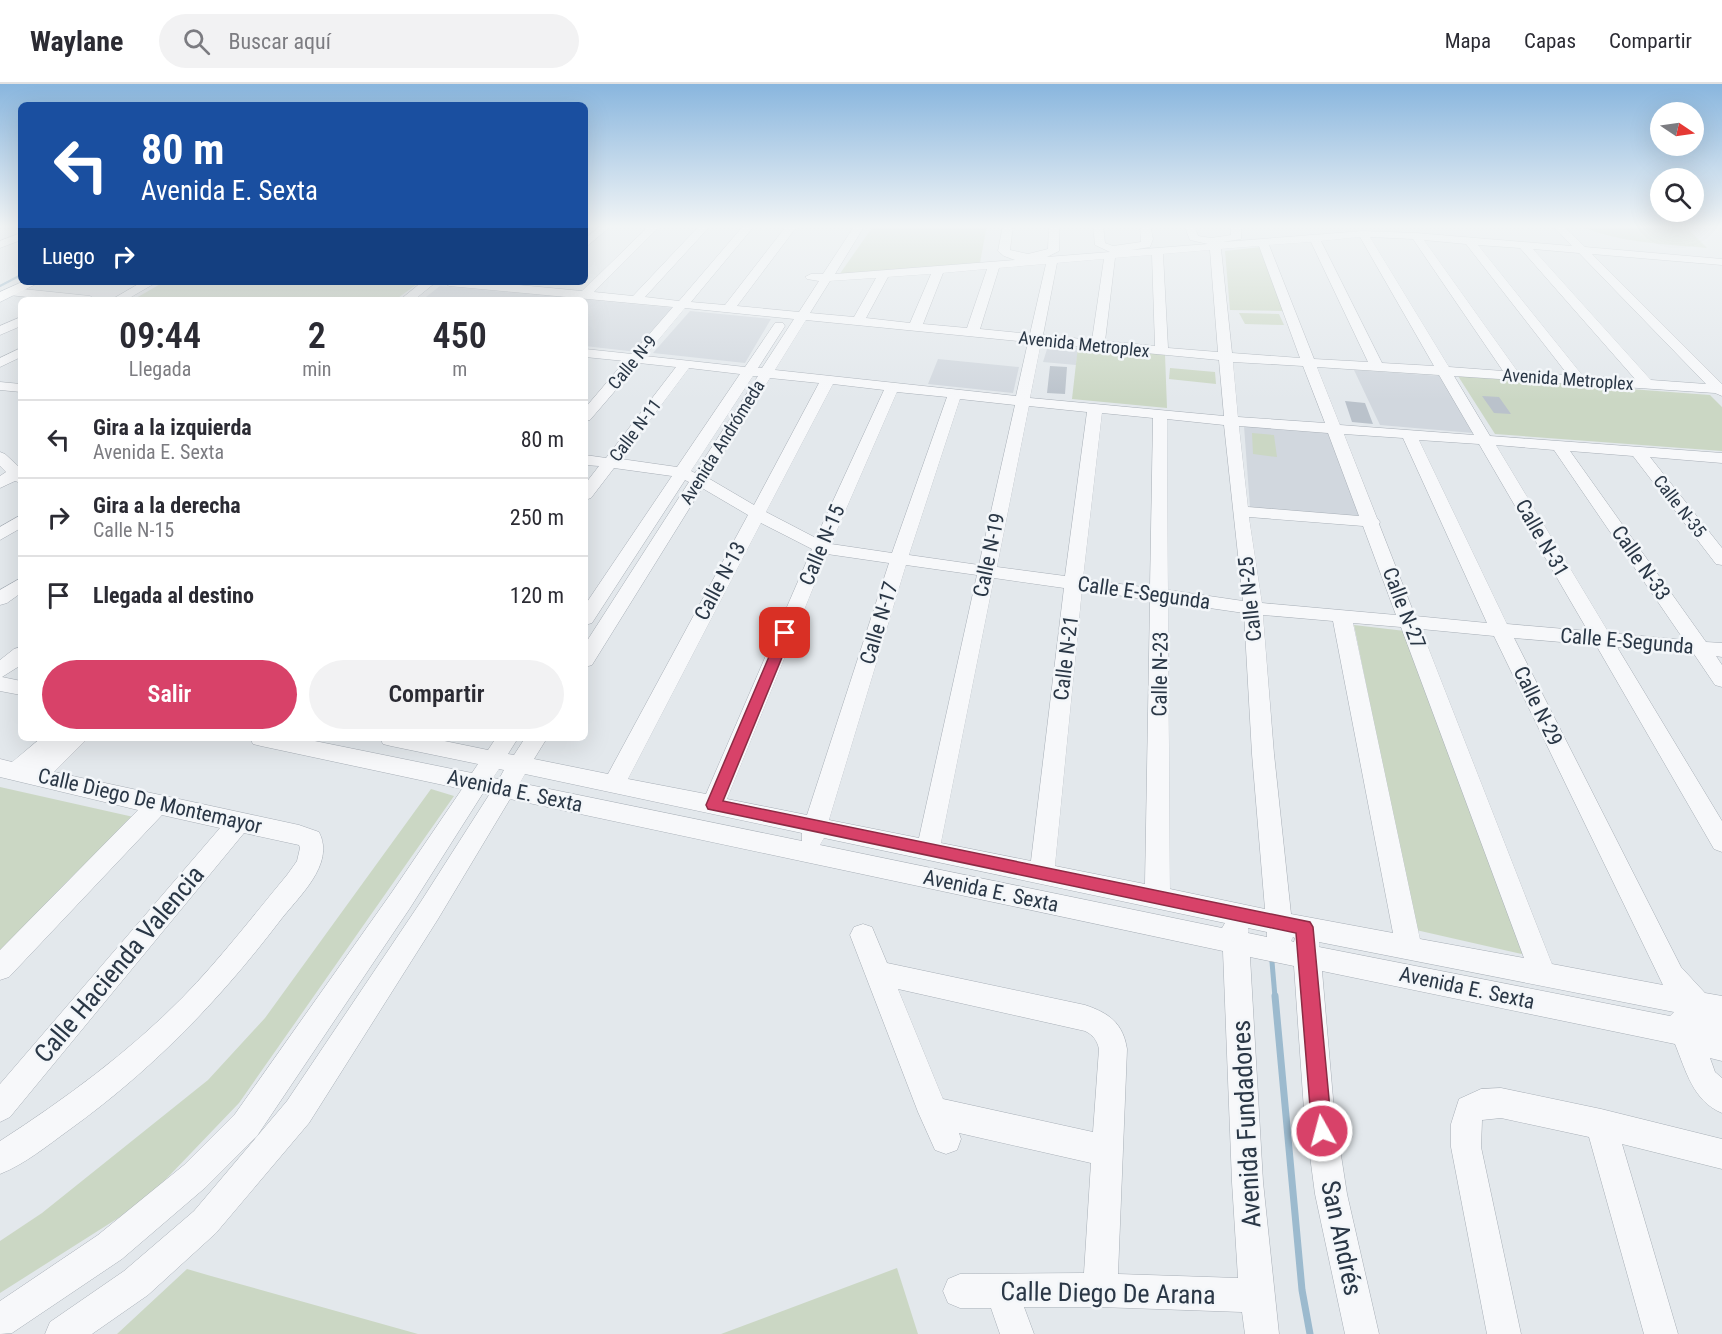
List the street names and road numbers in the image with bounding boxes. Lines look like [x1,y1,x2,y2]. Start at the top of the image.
street label: Avenida Metroplex [1017,327,1151,361]
street label: Calle N-9 [603,331,661,393]
street label: Avenida Metroplex [1502,364,1634,394]
street label: Avenida Andrómeda [675,376,769,508]
street label: Calle N-11 [605,395,665,465]
street label: Calle N-35 [1649,471,1711,541]
street label: Calle N-31 [1510,495,1574,581]
street label: Calle N-15 [794,501,850,589]
street label: Calle N-19 [968,511,1010,599]
street label: Calle N-33 [1607,521,1675,605]
street label: Calle N-13 [689,538,751,624]
street label: Calle N-25 [1234,555,1266,643]
street label: Calle N-27 [1378,564,1430,652]
street label: Calle E-Segunda [1076,572,1212,614]
street label: Calle N-17 [855,579,903,667]
street label: Calle N-21 [1049,614,1083,702]
street label: Calle E-Segunda [1559,623,1695,659]
street label: Calle N-23 [1147,631,1173,717]
street label: Calle N-29 [1509,662,1567,750]
street label: Calle Diego De Montemayor [36,764,264,838]
street label: Avenida E. Sexta [445,765,585,817]
street label: Calle Hacienda Valencia [28,860,210,1068]
street label: Avenida E. Sexta [921,865,1061,917]
street label: Avenida E. Sexta [1397,962,1537,1014]
street label: Avenida Fundadores [1226,1019,1266,1229]
street label: San Andrés [1315,1178,1369,1298]
street label: Calle Diego De Arana [1000,1276,1216,1310]

